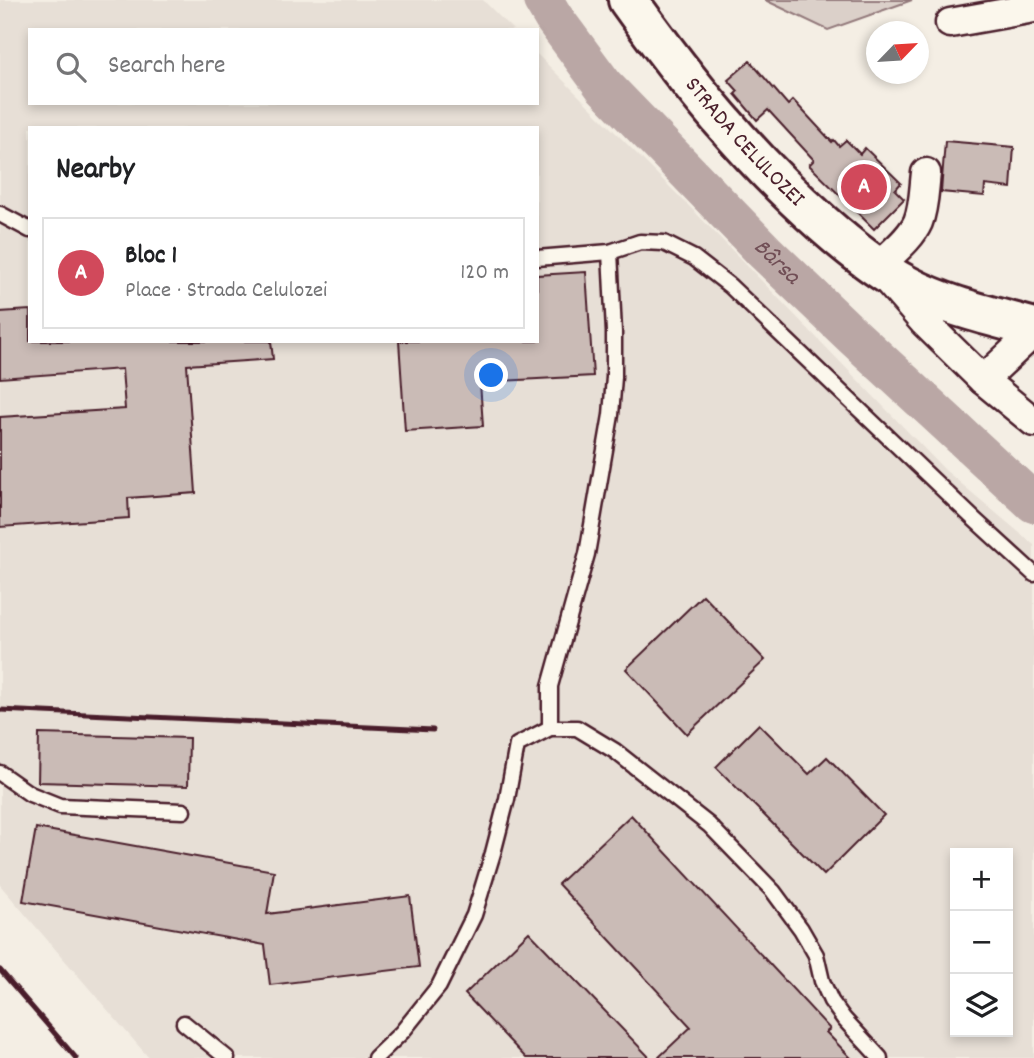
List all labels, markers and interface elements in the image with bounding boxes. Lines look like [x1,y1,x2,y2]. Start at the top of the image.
north arrow [866,21,929,84]
search box [28,28,539,105]
icon: search [52,48,90,86]
text: Search here [108,48,226,85]
street label: STRADA CELULOZEI [676,71,812,215]
text: Nearby [56,150,134,193]
pin: A [841,161,887,213]
water label: Bârsa [745,232,808,295]
text: Bloc 1 [125,238,177,275]
text: A [75,257,87,290]
text: 120 m [460,257,509,290]
text: Place · Strada Celulozei [125,275,327,308]
your location [474,358,508,392]
map controls [950,848,1013,1037]
button: + [950,848,1013,911]
button: − [950,911,1013,974]
button: layers [950,974,1013,1037]

